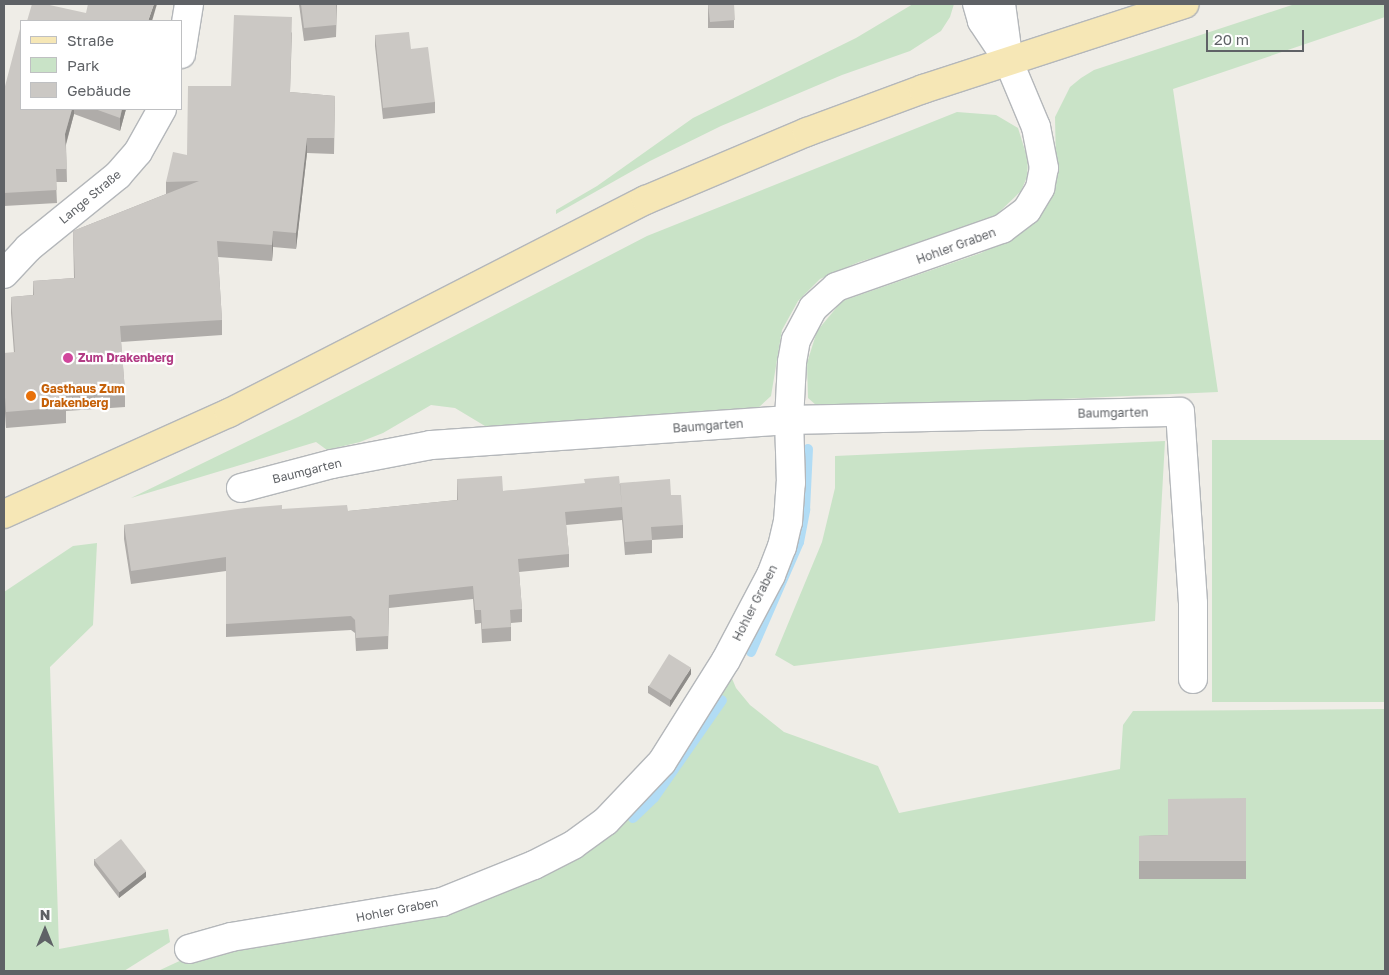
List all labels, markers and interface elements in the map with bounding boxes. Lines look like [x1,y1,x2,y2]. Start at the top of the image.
legend [20,20,182,110]
scale bar [1209,20,1306,52]
text: 20 m [1214,30,1249,48]
text: Straße [67,31,114,49]
text: Park [67,56,99,74]
text: Gebäude [67,81,131,99]
street label: Lange Straße [56,167,124,227]
street label: Hohler Graben [914,225,998,267]
place label: Zum Drakenberg [78,351,174,365]
marker: Zum Drakenberg [62,352,74,364]
place label: Gasthaus Zum Drakenberg [41,382,125,410]
marker: Gasthaus Zum Drakenberg [25,390,37,402]
street label: Baumgarten [1077,405,1149,421]
street label: Baumgarten [672,416,744,436]
street label: Baumgarten [271,455,343,487]
street label: Hohler Graben [730,562,780,644]
street label: Hohler Graben [355,895,439,925]
north arrow [20,905,70,955]
text: N [40,906,50,923]

